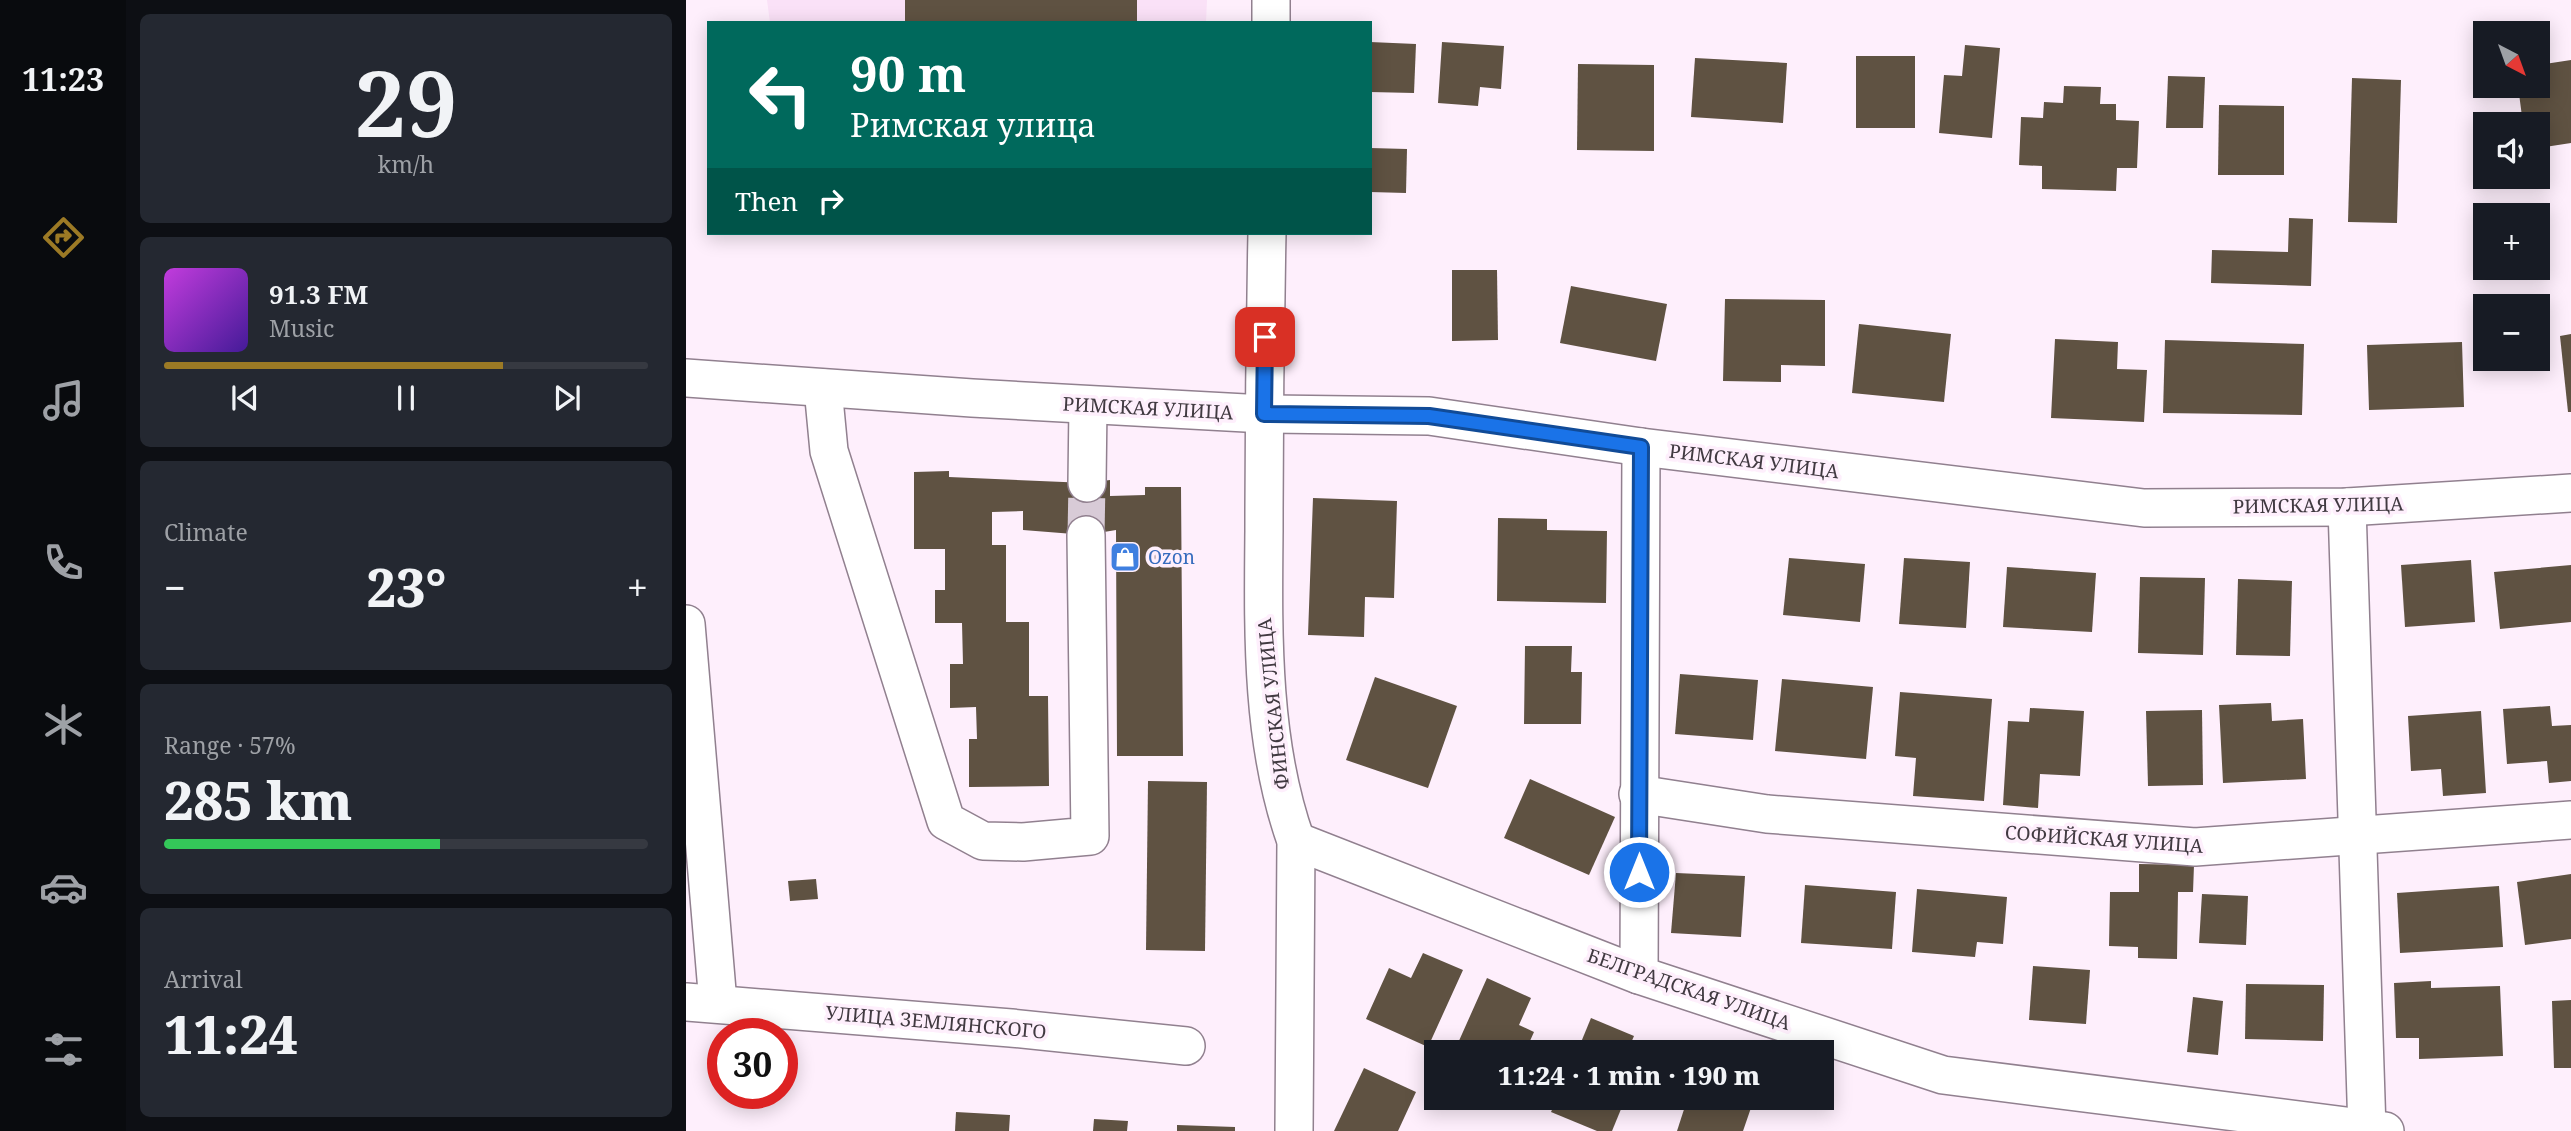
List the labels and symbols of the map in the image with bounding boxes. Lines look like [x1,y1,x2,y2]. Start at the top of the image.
north arrow [2473,21,2550,98]
pin [1235,307,1295,367]
street label: РИМСКАЯ УЛИЦА [1062,391,1235,425]
street label: РИМСКАЯ УЛИЦА [1668,438,1841,484]
street label: РИМСКАЯ УЛИЦА [2232,491,2404,519]
shop icon: Ozon [1108,540,1142,574]
place label: Ozon [1148,544,1195,570]
street label: ФИНСКАЯ УЛИЦА [1251,616,1295,791]
street label: СОФИЙСКАЯ УЛИЦА [2004,819,2205,859]
position arrow [1602,835,1676,909]
street label: БЕЛГРАДСКАЯ УЛИЦА [1584,942,1795,1036]
street label: УЛИЦА ЗЕМЛЯНСКОГО [824,999,1048,1045]
speed limit sign: 30 [707,1018,798,1109]

